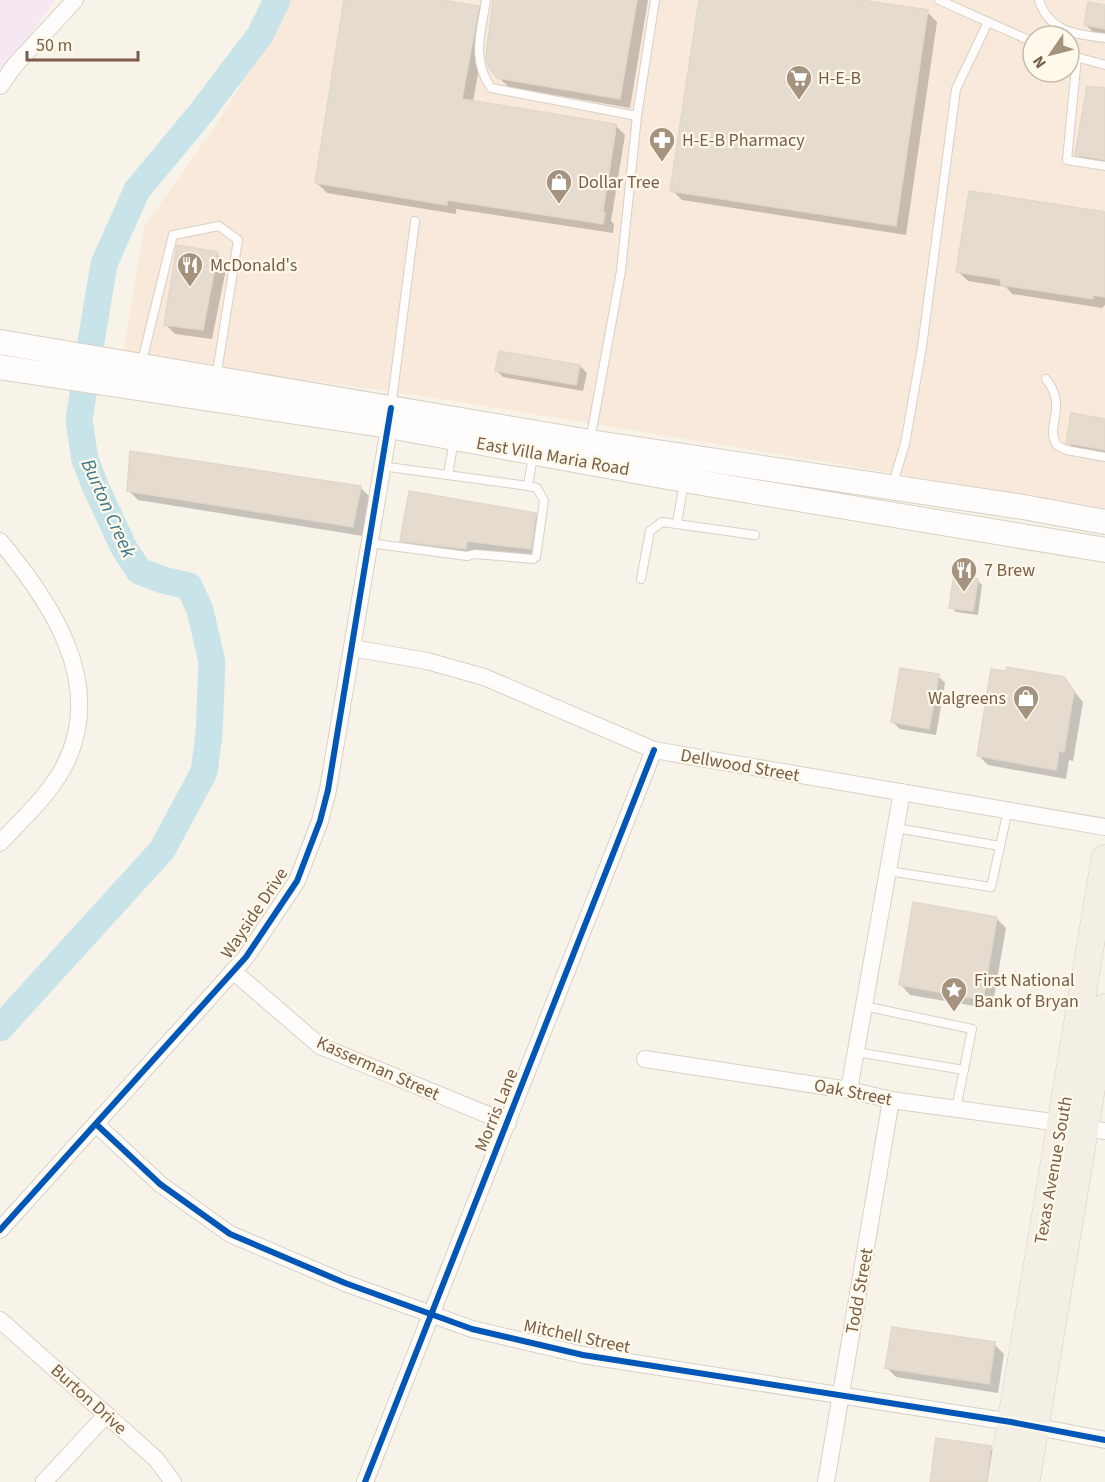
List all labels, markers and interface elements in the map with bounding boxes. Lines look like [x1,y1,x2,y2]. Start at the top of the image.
scale bar [27,24,138,62]
north arrow [1021,24,1081,84]
text: 50 m [36,33,72,58]
text: N [1027,51,1052,73]
supermarket icon: H-E-B [784,63,814,101]
place label: H-E-B [818,66,861,91]
pharmacy icon: H-E-B Pharmacy [647,125,677,163]
place label: H-E-B Pharmacy [682,128,805,153]
shop icon: Dollar Tree [544,167,574,205]
place label: Dollar Tree [578,170,660,195]
restaurant icon: McDonald's [175,250,205,288]
place label: McDonald's [210,253,297,278]
street label: East Villa Maria Road [474,431,631,482]
water label: Burton Creek [74,454,143,563]
restaurant icon: 7 Brew [949,555,979,593]
place label: 7 Brew [984,558,1035,583]
shop icon: Walgreens [1011,683,1041,721]
place label: Walgreens [928,686,1006,711]
street label: Dellwood Street [679,743,801,788]
street label: Wayside Drive [215,863,294,964]
place label: First National Bank of Bryan [974,968,1079,1014]
place icon: First National Bank of Bryan [939,975,969,1013]
street label: Kasserman Street [312,1030,443,1107]
street label: Morris Lane [468,1065,524,1155]
street label: Oak Street [812,1073,894,1112]
street label: Texas Avenue South [1028,1094,1079,1246]
street label: Todd Street [840,1246,879,1336]
street label: Mitchell Street [521,1313,632,1360]
street label: Burton Drive [45,1358,132,1440]

